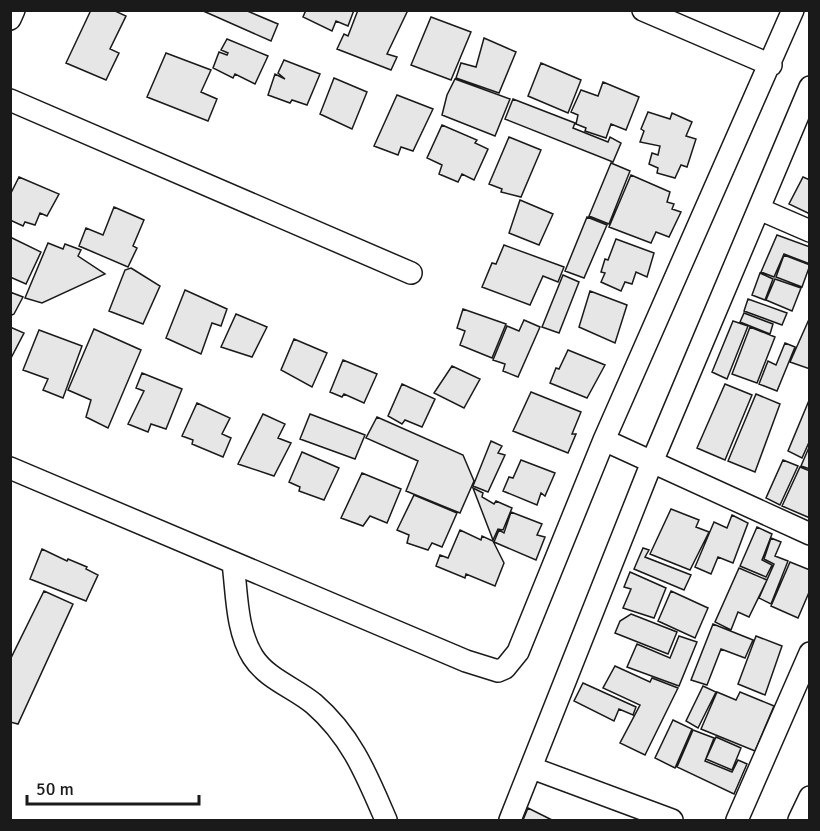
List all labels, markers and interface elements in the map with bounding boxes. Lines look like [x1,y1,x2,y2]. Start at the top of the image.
scale bar [27,768,200,806]
text: 50 m [36,778,74,800]

